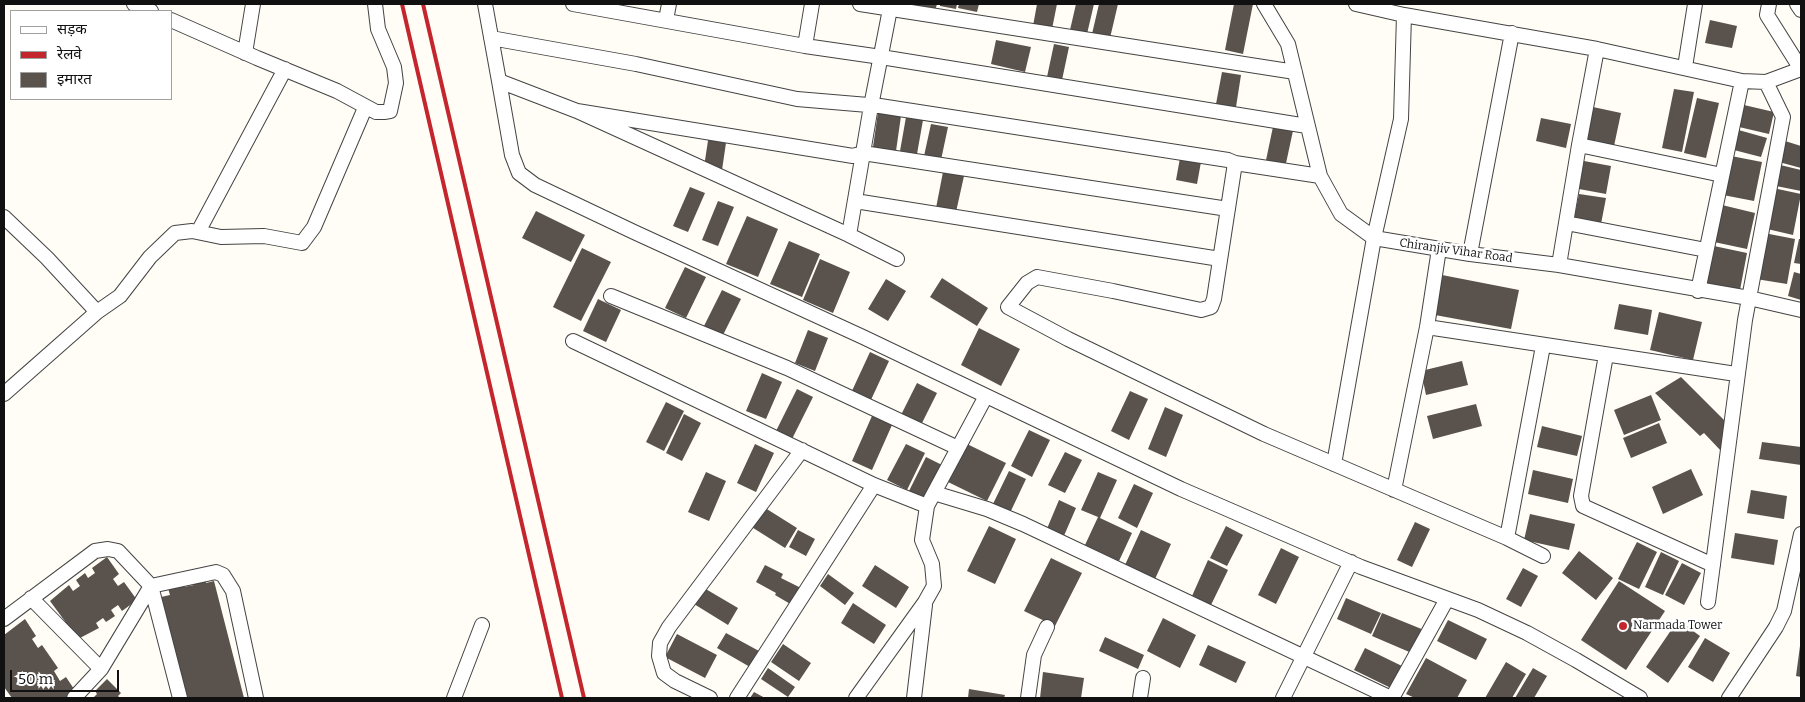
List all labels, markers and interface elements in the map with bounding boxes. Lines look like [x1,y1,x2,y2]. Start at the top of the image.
legend [10,10,172,100]
text: सड़क [57,20,87,38]
text: रेलवे [57,45,82,63]
text: इमारत [57,70,92,88]
street label: Chiranjiv Vihar Road [1398,236,1514,266]
place label: Narmada Tower [1633,619,1722,633]
marker: Narmada Tower [1617,620,1629,632]
scale bar [12,660,121,692]
text: 50 m [18,670,53,688]

